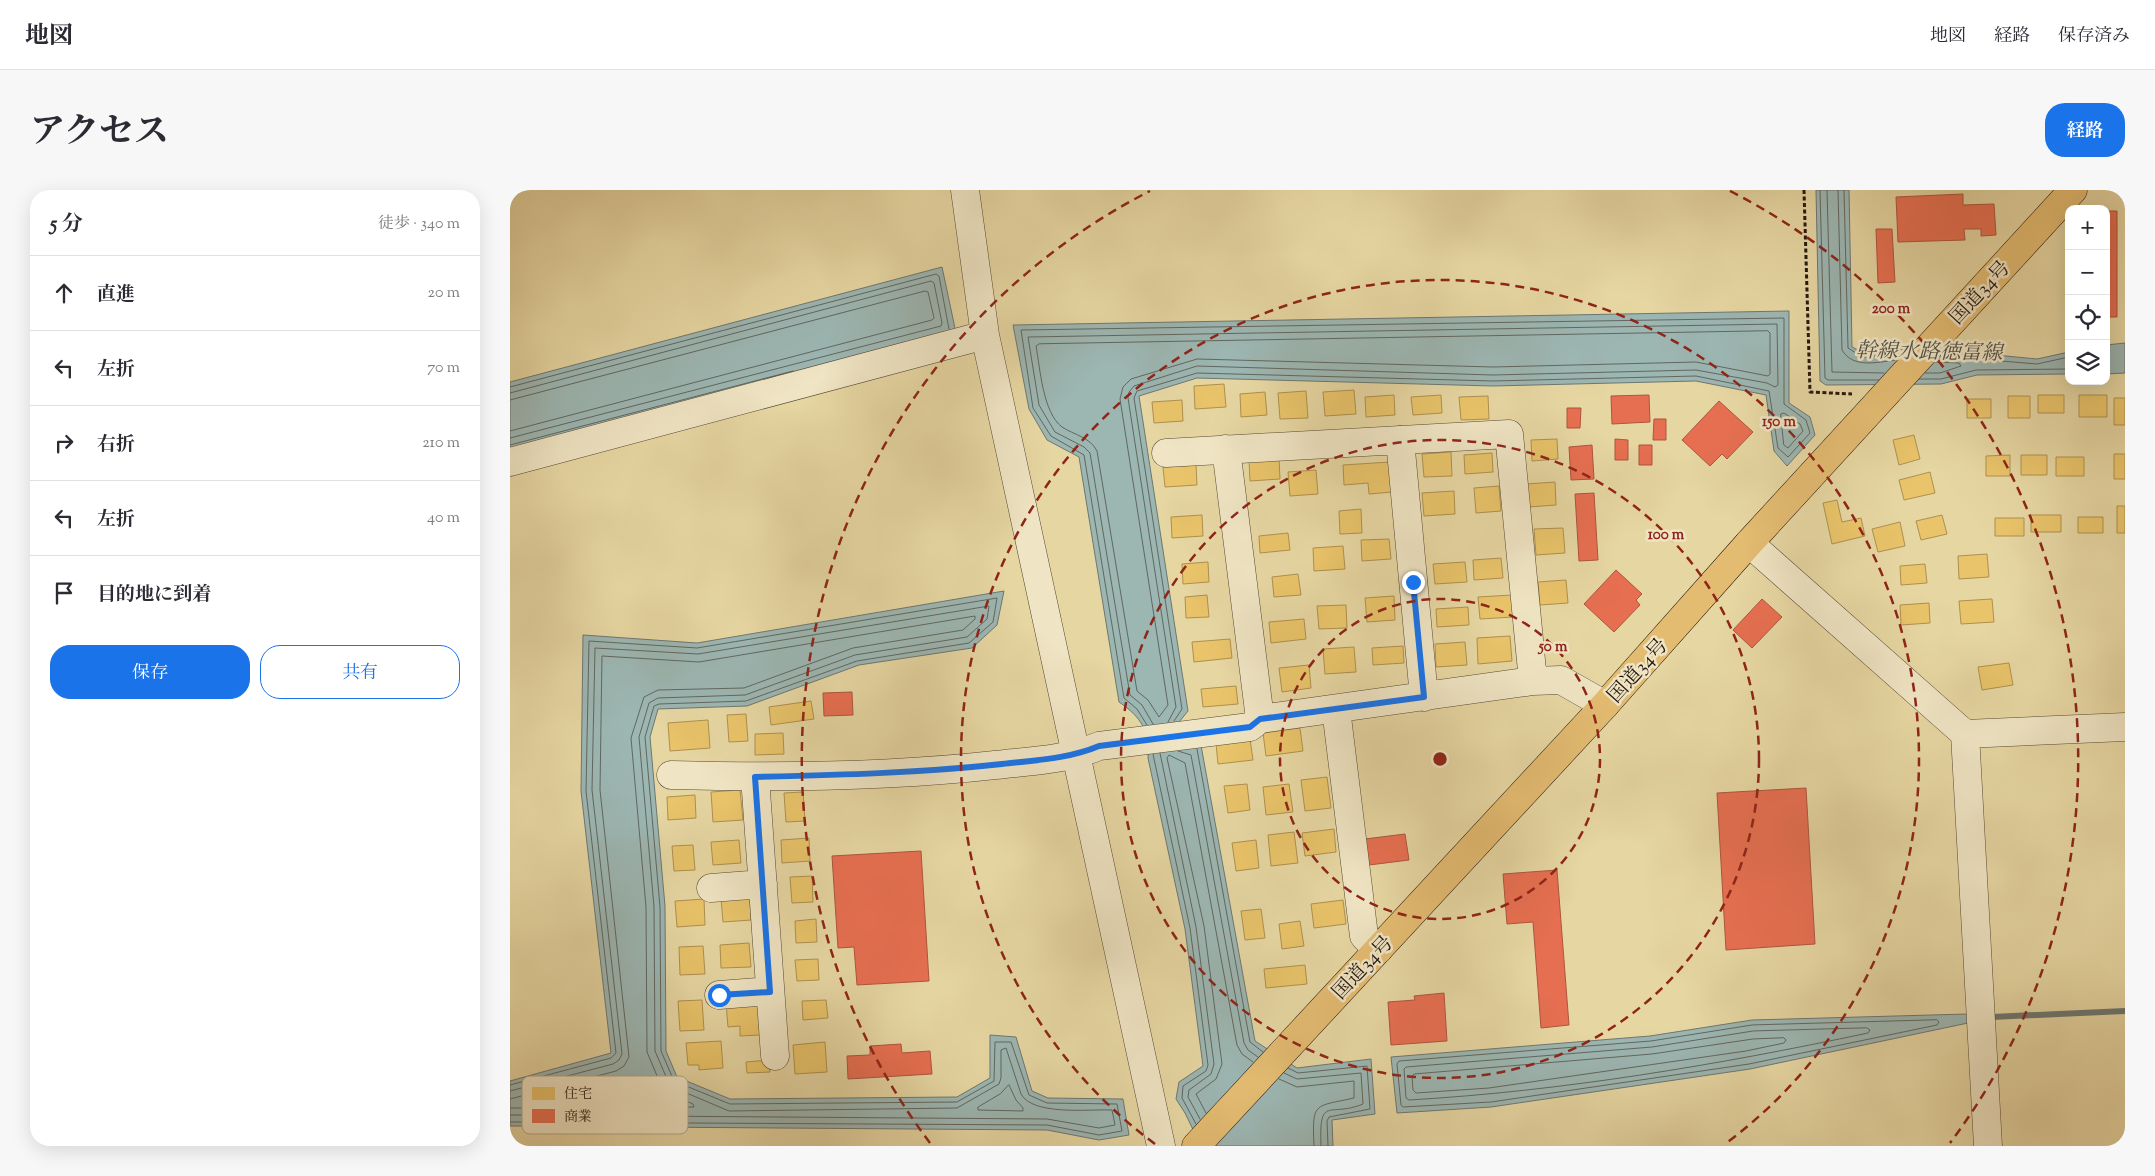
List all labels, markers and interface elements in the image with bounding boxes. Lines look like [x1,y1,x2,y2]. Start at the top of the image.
text: 地図 [25,20,73,54]
text: 地図 [1930,24,1966,50]
text: 経路 [1994,24,2030,50]
text: 保存済み [2058,24,2130,50]
button: 経路 [2045,103,2125,157]
text: アクセス [30,108,169,159]
map controls [2065,205,2110,385]
button: + [2065,205,2110,250]
text: 5 分 [50,210,83,240]
text: 徒歩 · 340 m [378,213,460,236]
button: − [2065,250,2110,295]
street label: 国道34号 [1944,255,2018,332]
icon: ahead [50,279,78,307]
text: 直進 [97,282,135,309]
text: 20 m [427,282,460,305]
button: locate [2065,295,2110,340]
text: 200 m [1872,299,1911,320]
water label: 幹線水路徳富線 [1855,337,2006,369]
button: layers [2065,340,2110,385]
icon: left [50,354,78,382]
text: 左折 [97,357,135,384]
text: 70 m [427,357,460,380]
text: 150 m [1762,412,1796,433]
icon: right [50,429,78,457]
text: 右折 [97,432,135,459]
text: 210 m [422,432,460,455]
icon: left [50,504,78,532]
text: 左折 [97,507,135,534]
text: 40 m [427,507,460,530]
text: 100 m [1648,525,1685,546]
route end [1402,571,1425,594]
icon: arrive [50,579,78,607]
text: 目的地に到着 [97,582,211,609]
street label: 国道34号 [1602,633,1676,710]
text: 50 m [1538,637,1568,658]
button: 保存 [50,645,250,699]
button: 共有 [260,645,460,699]
centre of rings [1431,750,1449,768]
street label: 国道34号 [1327,930,1401,1007]
route start [708,984,731,1007]
legend [522,1076,688,1134]
text: 住宅 [564,1085,592,1105]
text: 商業 [564,1108,592,1128]

